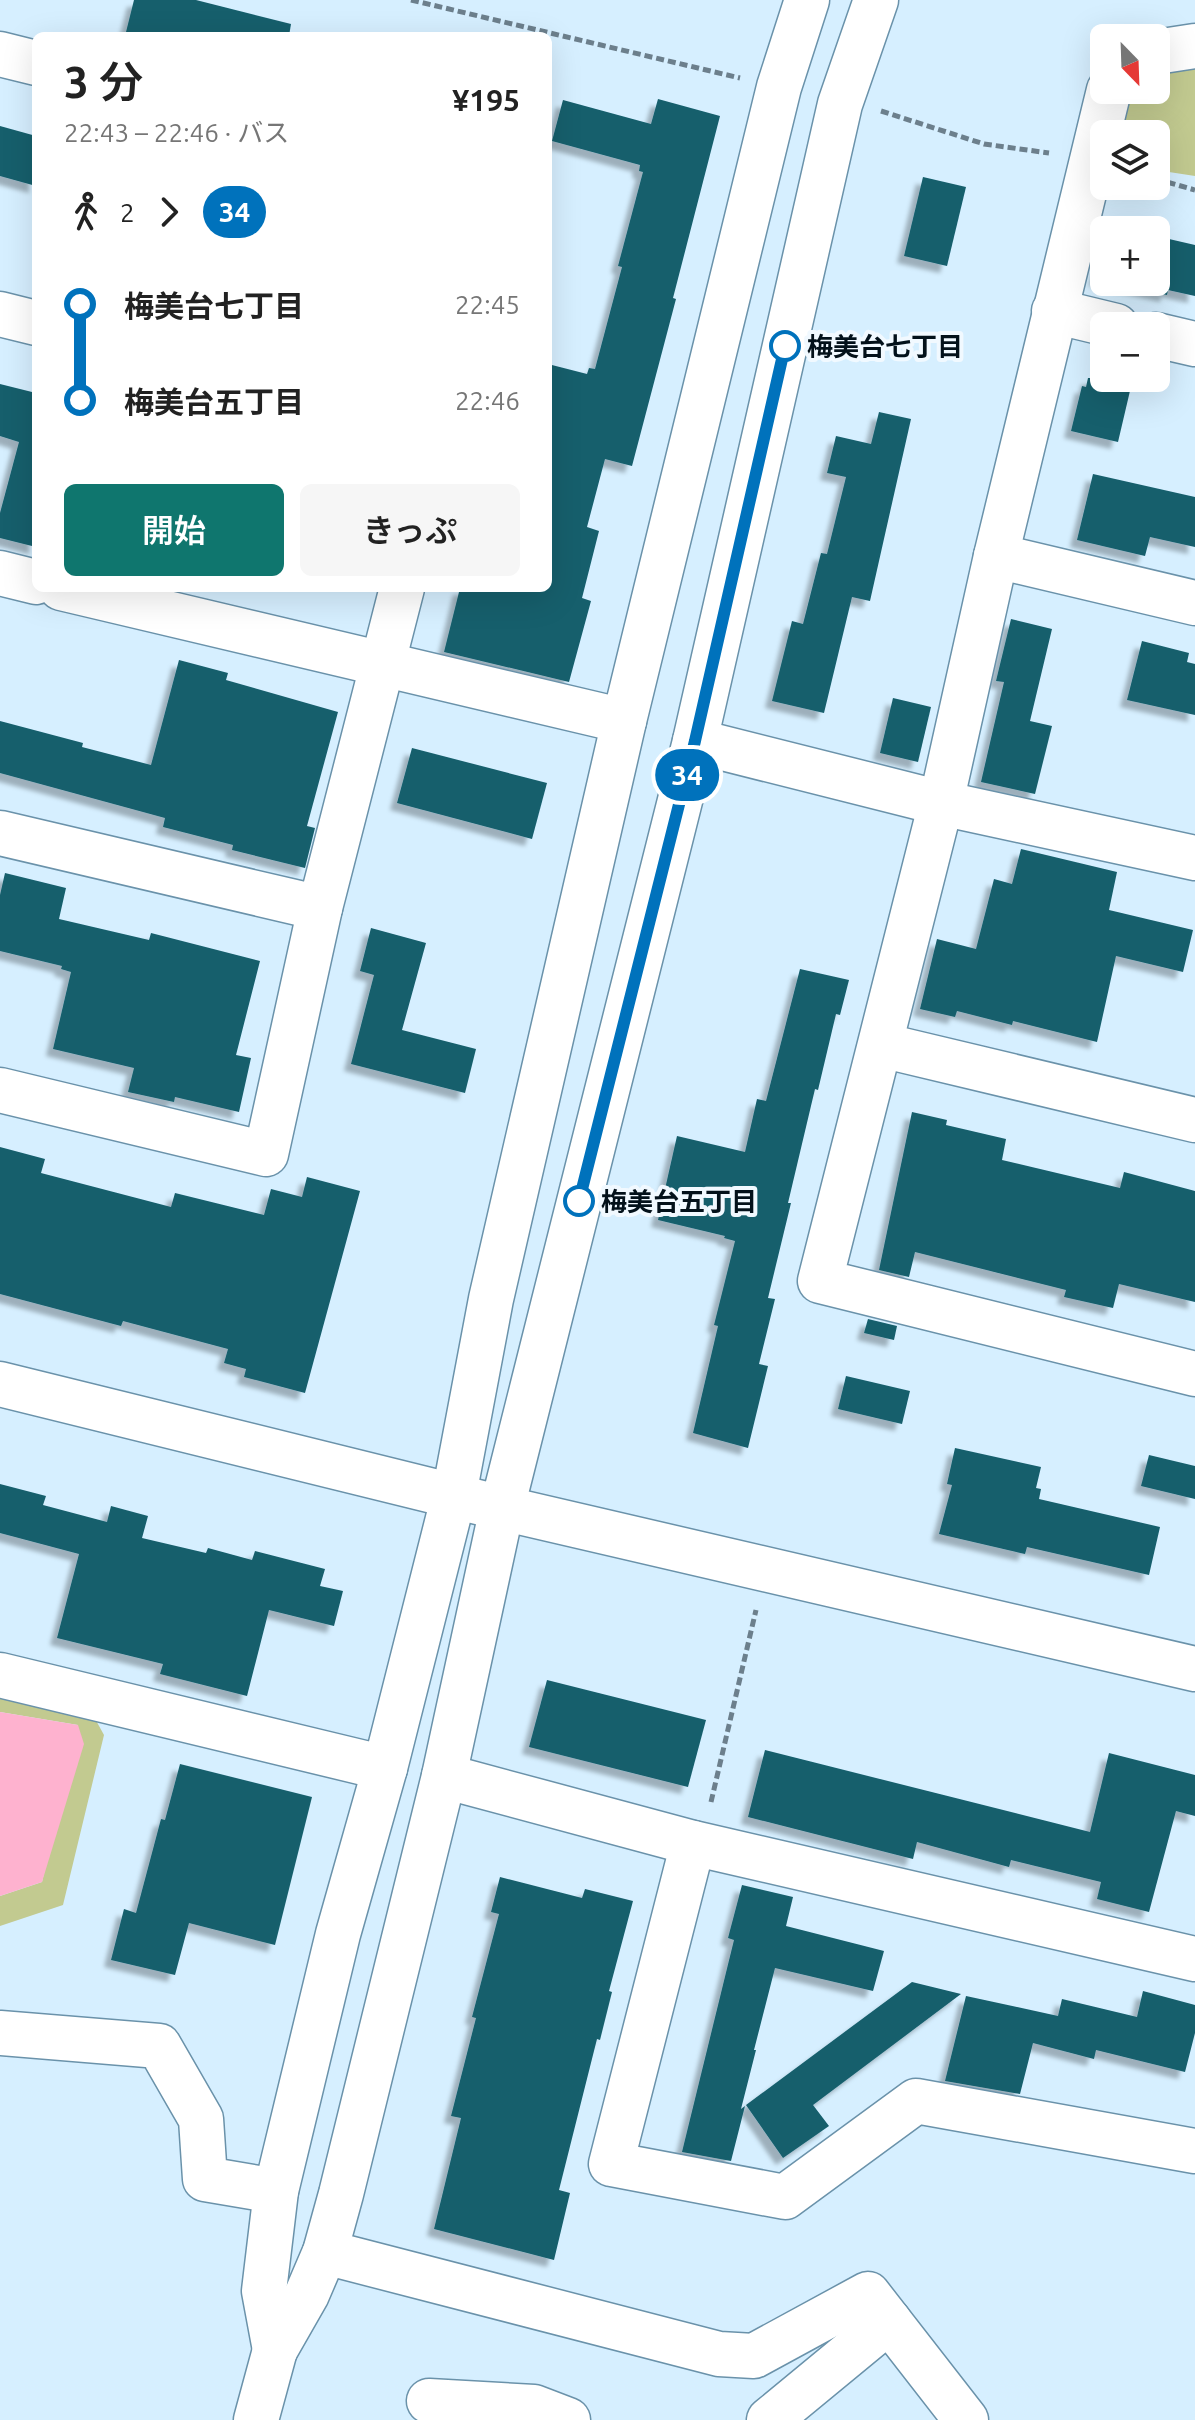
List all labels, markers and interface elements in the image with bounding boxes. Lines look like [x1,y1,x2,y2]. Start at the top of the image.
north arrow [1090,24,1170,104]
map controls [1090,24,1170,392]
text: 3 分 [64,57,143,106]
text: ¥195 [452,83,520,117]
text: 22:43 – 22:46 · バス [64,118,289,147]
button: layers [1090,120,1170,200]
icon: walk [64,190,108,234]
icon: forward [147,190,191,234]
text: 34 [219,196,250,227]
text: 2 [120,198,135,227]
button: + [1090,216,1170,296]
text: 梅美台七丁目 [124,289,304,323]
text: 22:45 [455,290,520,319]
button: − [1090,312,1170,392]
marker: 梅美台七丁目 [770,331,800,361]
place label: 梅美台七丁目 [807,332,963,361]
text: 梅美台五丁目 [124,385,304,419]
text: 22:46 [455,386,520,415]
button: 開始 [64,484,284,576]
button: きっぷ [300,484,520,576]
line badge: 34 [651,749,723,801]
text: 34 [671,759,703,790]
marker: 梅美台五丁目 [564,1186,594,1216]
place label: 梅美台五丁目 [601,1187,757,1216]

